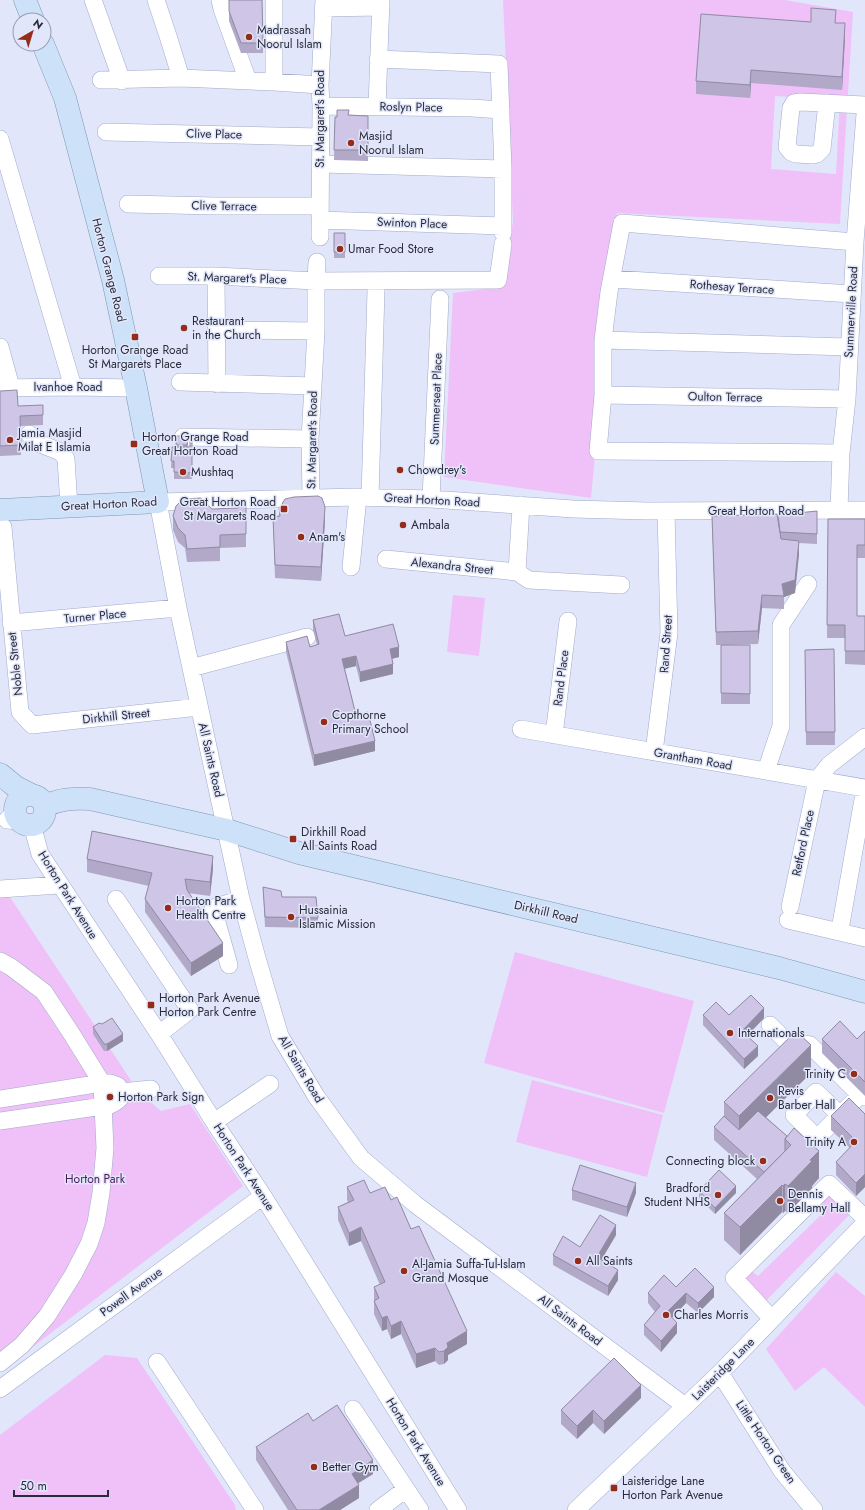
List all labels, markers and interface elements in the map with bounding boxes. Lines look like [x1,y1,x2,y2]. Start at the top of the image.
north arrow [12,12,52,52]
text: N [30,15,47,33]
place label: Madrassah Noorul Islam [257,21,322,53]
marker: Madrassah Noorul Islam [244,32,254,42]
street label: St. Margaret's Road [311,70,329,168]
street label: Roslyn Place [379,97,443,117]
street label: Clive Place [186,125,242,143]
place label: Masjid Noorul Islam [359,127,424,159]
marker: Masjid Noorul Islam [346,138,356,148]
street label: Clive Terrace [191,196,257,216]
street label: Swinton Place [376,213,448,233]
street label: Horton Grange Road [87,216,131,324]
place label: Umar Food Store [348,240,434,258]
marker: Umar Food Store [335,244,345,254]
street label: Summerville Road [840,266,862,358]
street label: St. Margaret's Place [187,267,287,289]
street label: Rothesay Terrace [689,275,775,299]
place label: Restaurant in the Church [192,312,261,344]
marker: Restaurant in the Church [179,323,189,333]
marker: Horton Grange Road St Margarets Place [130,332,140,342]
place label: Horton Grange Road St Margarets Place [82,341,188,373]
street label: Summerseat Place [425,353,447,445]
street label: Ivanhoe Road [34,378,102,396]
street label: Oulton Terrace [688,387,762,407]
street label: St. Margaret's Road [302,391,322,489]
place label: Jamia Masjid Milat E Islamia [16,424,91,456]
place label: Horton Grange Road Great Horton Road [142,428,249,460]
marker: Jamia Masjid Milat E Islamia [5,435,15,445]
marker: Horton Grange Road Great Horton Road [129,439,139,449]
place label: Chowdrey's [408,461,466,479]
place label: Mushtaq [191,463,234,481]
marker: Chowdrey's [395,465,405,475]
marker: Mushtaq [178,467,188,477]
street label: Great Horton Road [384,488,480,512]
street label: Great Horton Road [61,492,157,516]
place label: Great Horton Road St Margarets Road [180,493,276,525]
street label: Great Horton Road [708,502,804,520]
marker: Great Horton Road St Margarets Road [279,504,289,514]
place label: Ambala [411,516,450,534]
marker: Ambala [398,520,408,530]
place label: Anam's [309,528,345,546]
marker: Anam's [296,532,306,542]
street label: Alexandra Street [410,553,494,579]
street label: Turner Place [63,604,127,628]
street label: Rand Street [655,614,677,673]
street label: Noble Street [3,631,27,697]
street label: Rand Place [549,649,573,707]
street label: Dirkhill Street [81,703,151,728]
place label: Copthorne Primary School [332,706,409,738]
marker: Copthorne Primary School [319,717,329,727]
street label: All Saints Road [194,721,228,799]
street label: Grantham Road [652,743,734,775]
street label: Retford Place [787,808,819,878]
place label: Dirkhill Road All Saints Road [301,823,377,855]
marker: Dirkhill Road All Saints Road [288,834,298,844]
street label: Horton Park Avenue [34,847,102,943]
place label: Horton Park Health Centre [176,892,246,924]
street label: Dirkhill Road [512,896,580,928]
place label: Hussainia Islamic Mission [299,901,376,933]
marker: Horton Park Health Centre [163,903,173,913]
marker: Hussainia Islamic Mission [286,912,296,922]
place label: Horton Park Avenue Horton Park Centre [159,989,260,1021]
marker: Horton Park Avenue Horton Park Centre [146,1000,156,1010]
place label: Internationals [738,1024,805,1042]
marker: Internationals [725,1028,735,1038]
street label: All Saints Road [274,1032,328,1106]
place label: Trinity C [805,1065,846,1083]
marker: Trinity C [849,1069,859,1079]
place label: Revis Barber Hall [778,1082,835,1114]
place label: Horton Park Sign [118,1088,204,1106]
marker: Horton Park Sign [105,1092,115,1102]
marker: Revis Barber Hall [765,1093,775,1103]
street label: Horton Park Avenue [209,1120,279,1214]
place label: Trinity A [805,1133,846,1151]
marker: Trinity A [849,1137,859,1147]
place label: Connecting block [666,1152,756,1170]
marker: Connecting block [758,1156,768,1166]
park label: Horton Park [65,1170,126,1188]
place label: Bradford Student NHS [644,1179,710,1211]
place label: Dennis Bellamy Hall [788,1185,850,1217]
marker: Bradford Student NHS [713,1190,723,1200]
marker: Dennis Bellamy Hall [775,1196,785,1206]
place label: All Saints [586,1252,633,1270]
place label: Al-Jamia Suffa-Tul-Islam Grand Mosque [412,1255,526,1287]
marker: All Saints [573,1256,583,1266]
street label: Powell Avenue [96,1263,166,1321]
marker: Al-Jamia Suffa-Tul-Islam Grand Mosque [399,1266,409,1276]
street label: All Saints Road [534,1290,606,1350]
place label: Charles Morris [674,1306,748,1324]
marker: Charles Morris [661,1310,671,1320]
street label: Laisteridge Lane [687,1333,759,1405]
street label: Horton Park Avenue [382,1394,450,1490]
street label: Little Horton Green [731,1397,801,1487]
place label: Better Gym [322,1458,379,1476]
marker: Better Gym [309,1462,319,1472]
scale bar [14,1472,108,1498]
place label: Laisteridge Lane Horton Park Avenue [622,1472,723,1504]
text: 50 m [20,1477,47,1495]
marker: Laisteridge Lane Horton Park Avenue [609,1483,619,1493]

